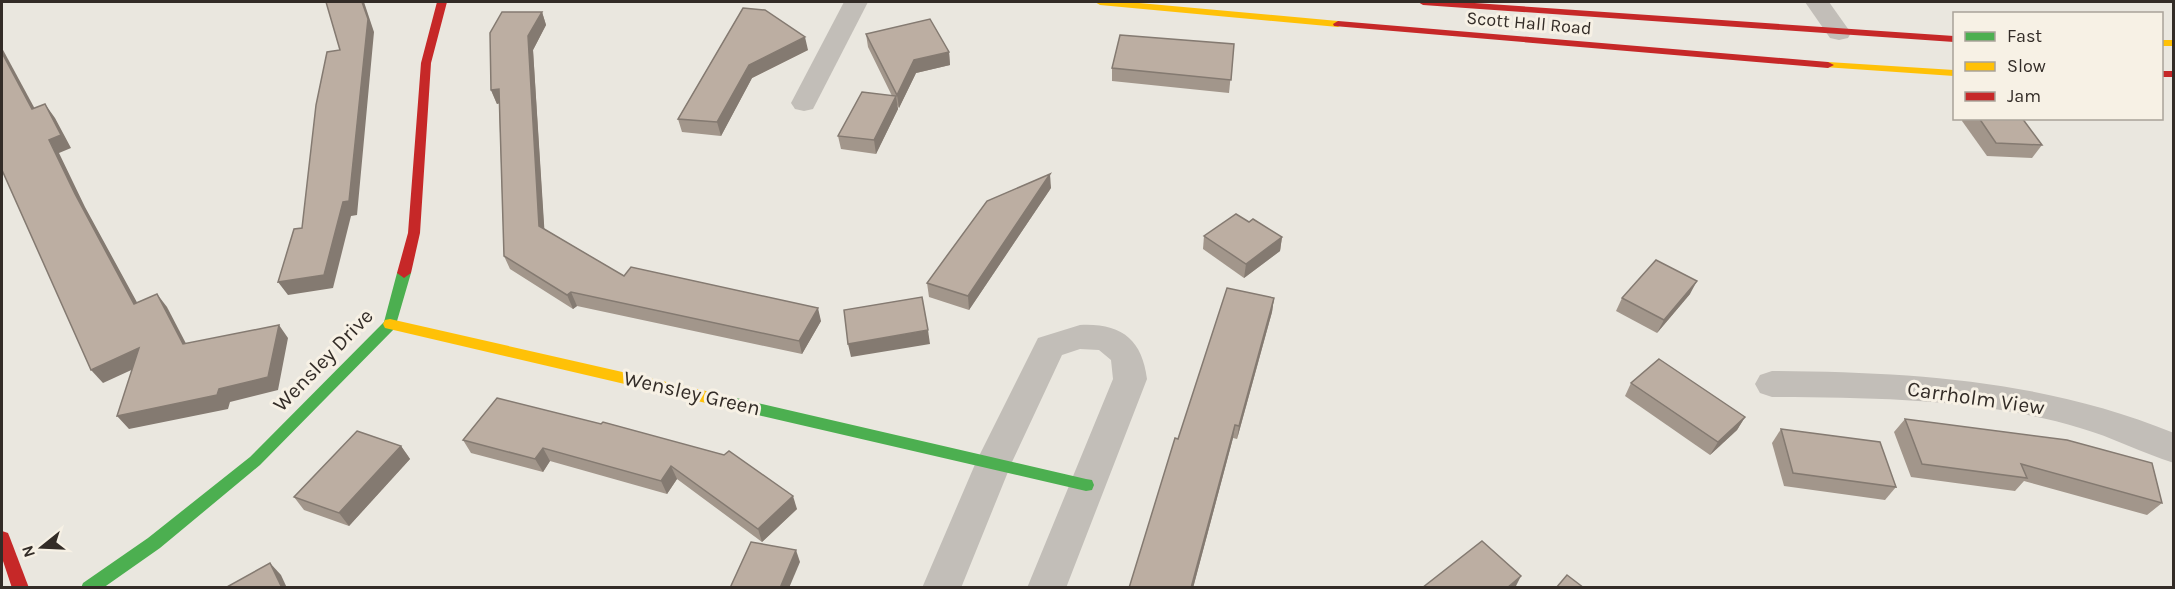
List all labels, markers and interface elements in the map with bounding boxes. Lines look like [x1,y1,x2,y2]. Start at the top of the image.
street label: Scott Hall Road [1465,7,1593,39]
legend [1953,12,2163,120]
text: Fast [2007,25,2042,47]
text: Slow [2007,55,2046,77]
text: Jam [2007,85,2041,107]
street label: Wensley Drive [268,304,378,416]
street label: Wensley Green [621,366,763,420]
street label: Carrholm View [1906,376,2046,420]
north arrow [12,517,72,577]
text: N [17,543,39,560]

